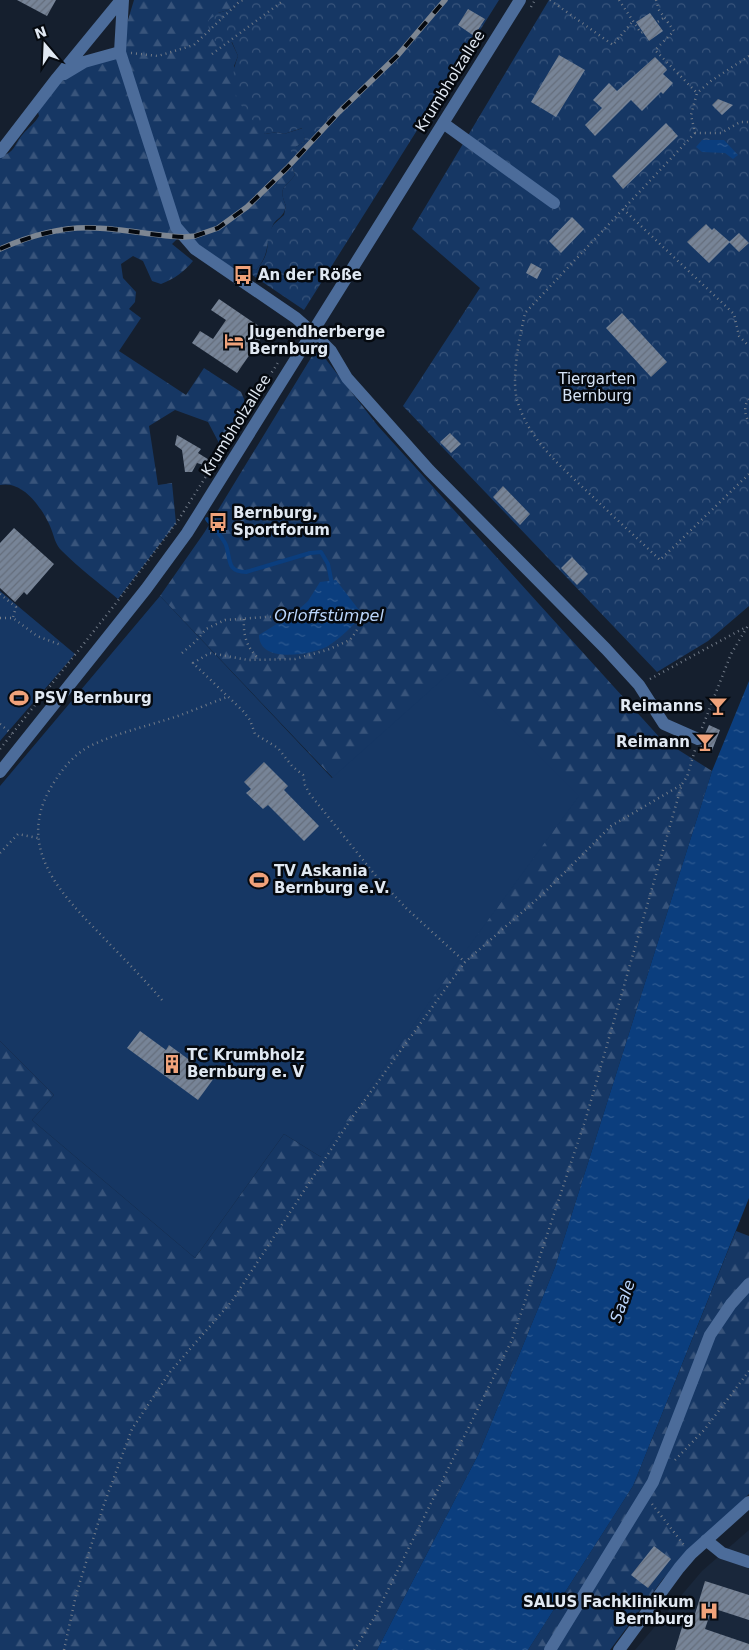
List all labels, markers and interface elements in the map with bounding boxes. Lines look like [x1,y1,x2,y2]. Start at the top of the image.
north arrow [20,20,70,70]
text: N [33,23,49,42]
street label: Krumbholzallee [412,27,488,135]
bus stop icon: An der Röße [232,264,254,286]
place label: An der Röße [258,266,362,284]
place label: Jugendherberge Bernburg [248,323,385,358]
hotel icon: Jugendherberge Bernburg [223,330,245,352]
park label: Tiergarten Bernburg [557,370,636,405]
street label: Krumbholzallee [198,371,274,479]
place label: Bernburg, Sportforum [233,504,330,539]
bus stop icon: Bernburg, Sportforum [207,511,229,533]
water label: Orloffstümpel [274,606,384,625]
sports icon: PSV Bernburg [8,687,30,709]
place label: PSV Bernburg [34,689,152,707]
bar icon: Reimanns [707,695,729,717]
place label: Reimanns [620,697,703,715]
bar icon: Reimann [694,731,716,753]
place label: Reimann [616,733,690,751]
place label: TV Askania Bernburg e.V. [274,862,390,897]
sports icon: TV Askania Bernburg e.V. [248,869,270,891]
place label: TC Krumbholz Bernburg e. V [187,1046,305,1081]
building icon: TC Krumbholz Bernburg e. V [161,1053,183,1075]
water label: Saale [606,1277,639,1325]
place label: SALUS Fachklinikum Bernburg [523,1593,694,1628]
hospital icon: SALUS Fachklinikum Bernburg [698,1600,720,1622]

